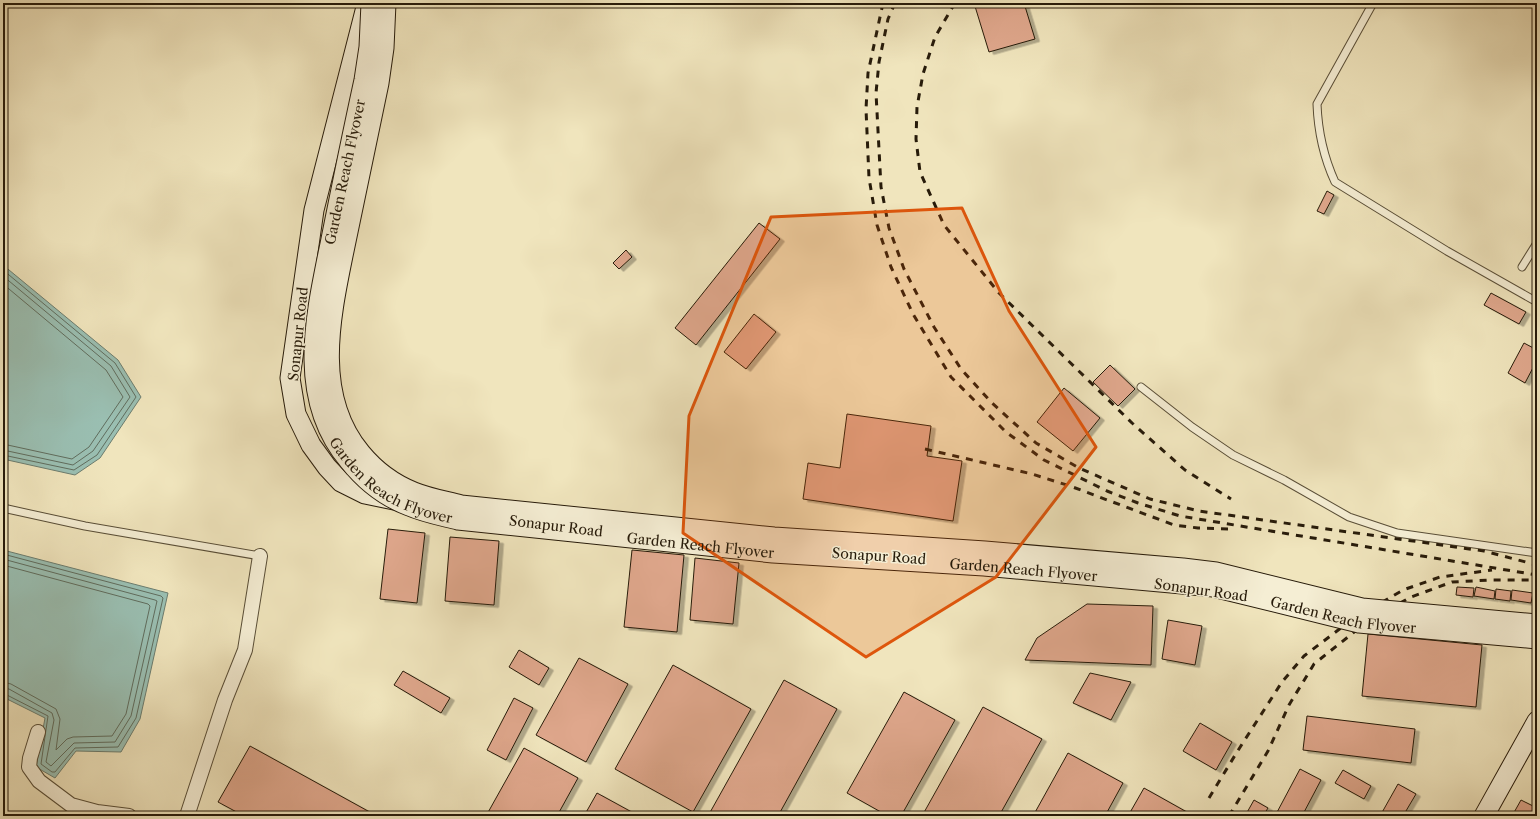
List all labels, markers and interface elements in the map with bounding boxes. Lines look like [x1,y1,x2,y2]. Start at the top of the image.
street label: Garden Reach Flyover [321,98,369,246]
street label: Sonapur Road [284,286,312,382]
street label: Garden Reach Flyover [325,434,454,527]
street label: Sonapur Road [508,511,604,541]
street label: Garden Reach Flyover [626,529,775,562]
street label: Sonapur Road [831,544,927,568]
street label: Garden Reach Flyover [949,555,1098,585]
street label: Sonapur Road [1153,575,1249,606]
street label: Garden Reach Flyover [1269,593,1417,637]

